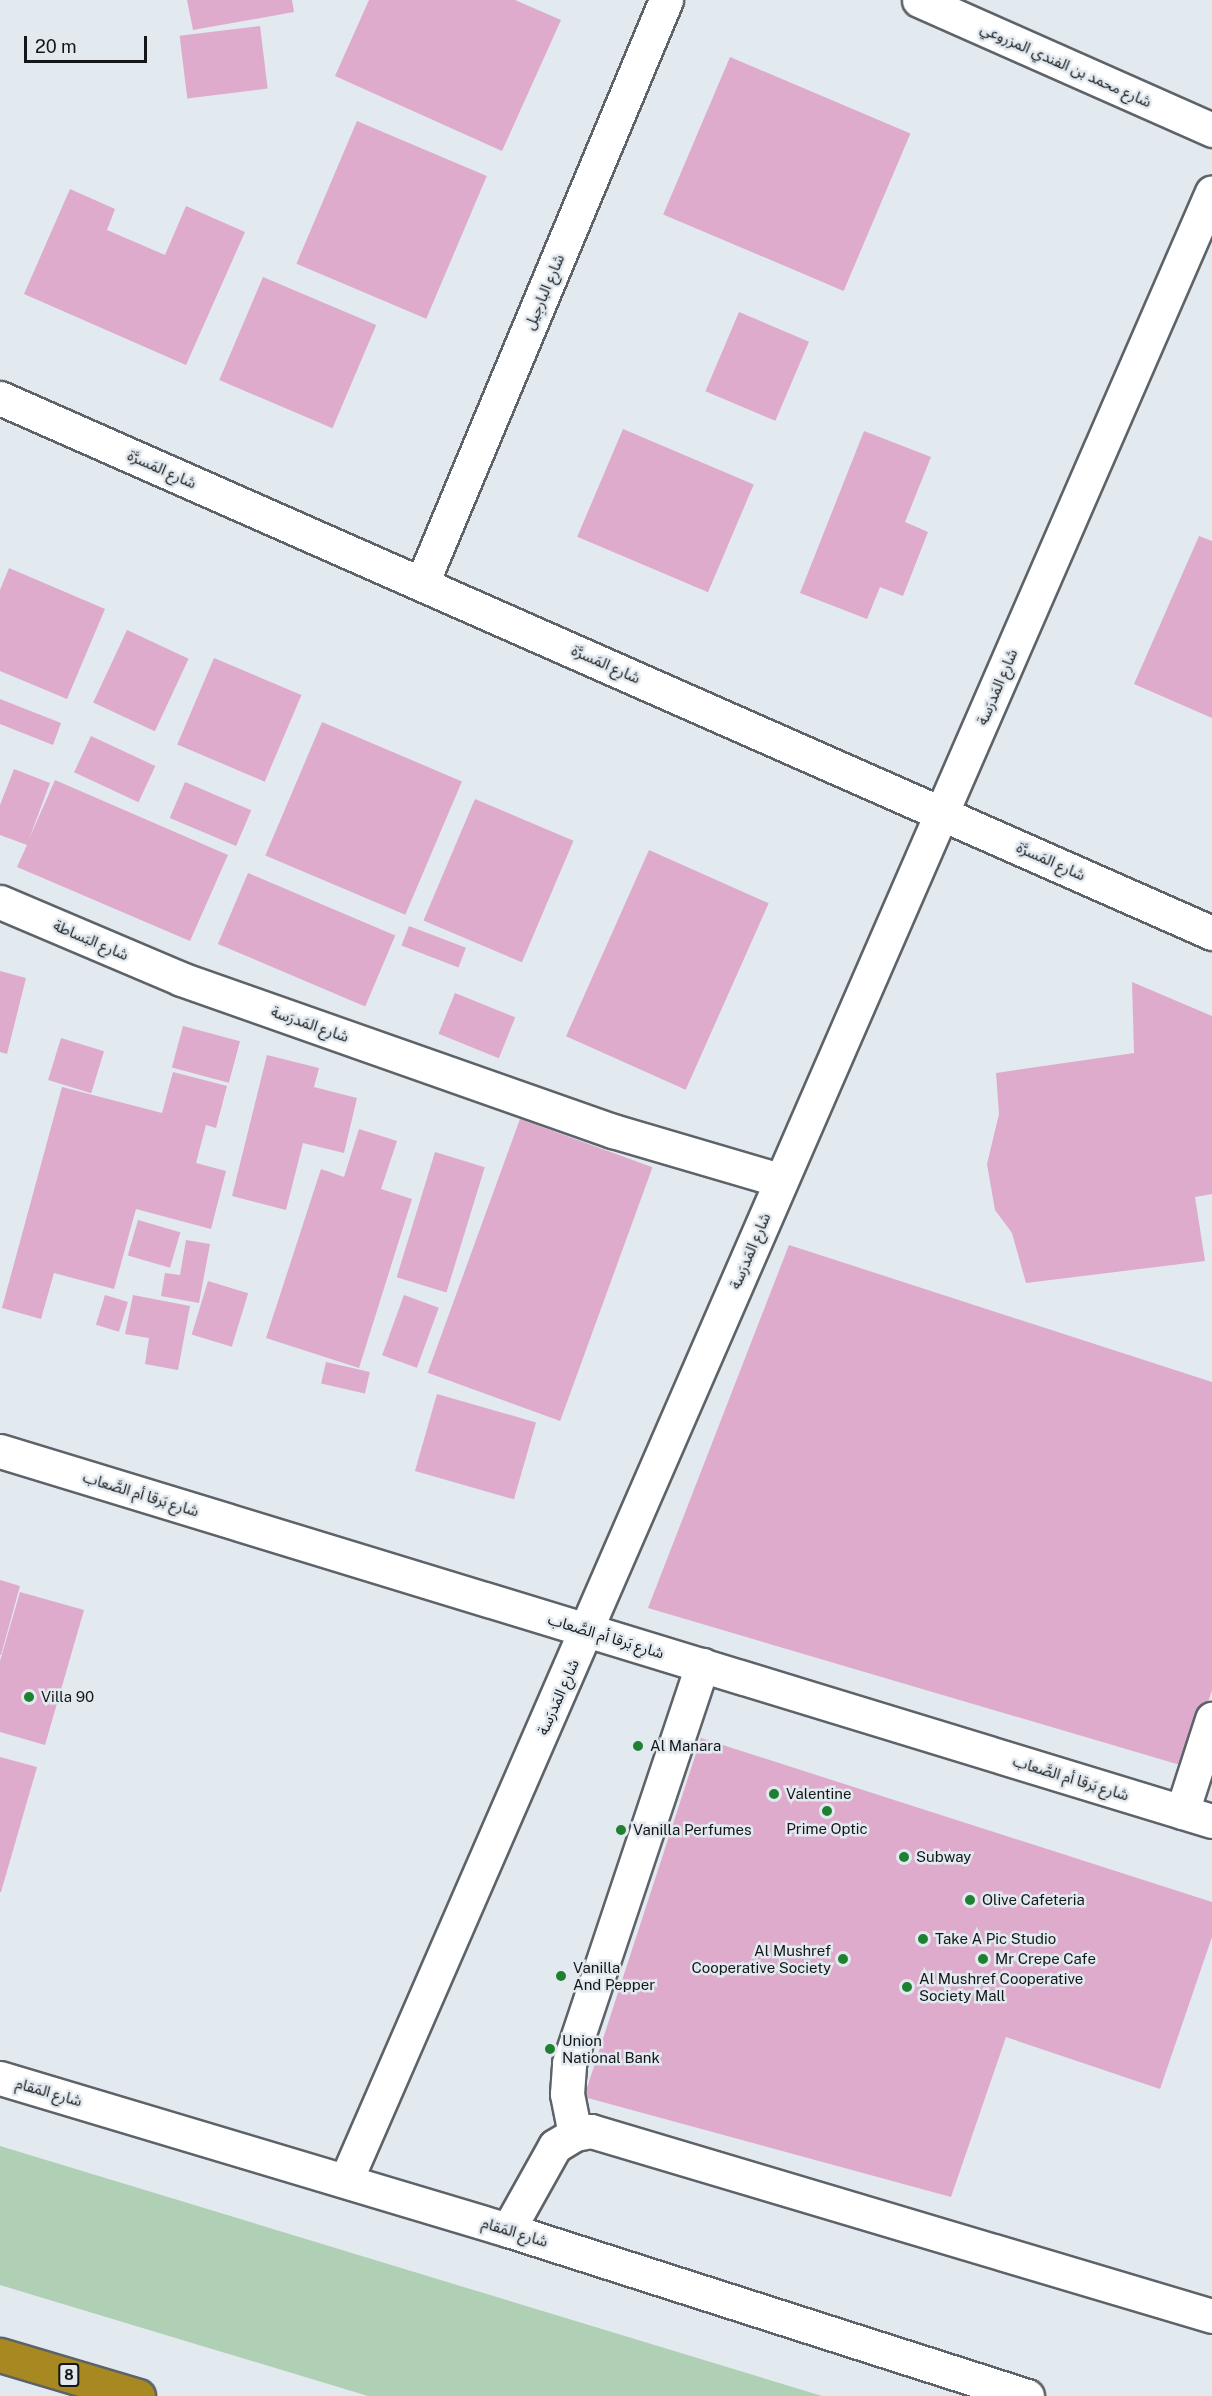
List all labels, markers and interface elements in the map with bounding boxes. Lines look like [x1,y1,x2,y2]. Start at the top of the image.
street label: شارع محمد بن الفندي المزروعي [978,19,1154,111]
scale bar [27,24,150,62]
text: 20 m [35,36,77,57]
street label: شارع البارجِيل [520,252,568,332]
street label: شارع المَسرَّة [125,446,199,492]
street label: شارع المَسرَّة [569,641,643,687]
street label: شارع المَدرَسة [973,646,1021,728]
street label: شارع المَسرَّة [1014,838,1088,884]
street label: شارع البَساطة [51,916,131,964]
street label: شارع المَدرَسة [269,1002,351,1046]
street label: شارع المَدرَسة [726,1210,774,1292]
street label: شارع بَرقا أم الصَّعاب [81,1468,201,1520]
street label: شارع بَرقا أم الصَّعاب [546,1610,666,1662]
street label: شارع المَدرَسة [533,1656,583,1738]
place label: Villa 90 [41,1688,94,1706]
marker: Villa 90 [22,1690,36,1704]
place label: Al Manara [650,1737,721,1755]
marker: Al Manara [631,1739,645,1753]
street label: شارع بَرقا أم الصَّعاب [1011,1752,1131,1804]
place label: Valentine [786,1785,852,1803]
marker: Valentine [767,1787,781,1801]
marker: Prime Optic [820,1804,834,1818]
place label: Prime Optic [786,1820,868,1838]
place label: Vanilla Perfumes [633,1821,752,1839]
marker: Vanilla Perfumes [614,1823,628,1837]
place label: Subway [916,1848,971,1866]
marker: Subway [897,1850,911,1864]
place label: Olive Cafeteria [982,1891,1085,1909]
marker: Olive Cafeteria [963,1893,977,1907]
place label: Take A Pic Studio [935,1930,1056,1948]
marker: Take A Pic Studio [916,1932,930,1946]
place label: Al Mushref Cooperative Society [691,1941,831,1976]
place label: Mr Crepe Cafe [995,1950,1096,1968]
marker: Al Mushref Cooperative Society [836,1952,850,1966]
marker: Mr Crepe Cafe [976,1952,990,1966]
place label: Vanilla And Pepper [573,1958,655,1993]
marker: Vanilla And Pepper [554,1969,568,1983]
place label: Al Mushref Cooperative Society Mall [919,1969,1083,2004]
marker: Al Mushref Cooperative Society Mall [900,1980,914,1994]
place label: Union National Bank [562,2031,660,2066]
marker: Union National Bank [543,2042,557,2056]
street label: شارع المَقام [14,2074,84,2110]
street label: شارع المَقام [480,2213,550,2251]
road number: 8 [57,2364,81,2386]

